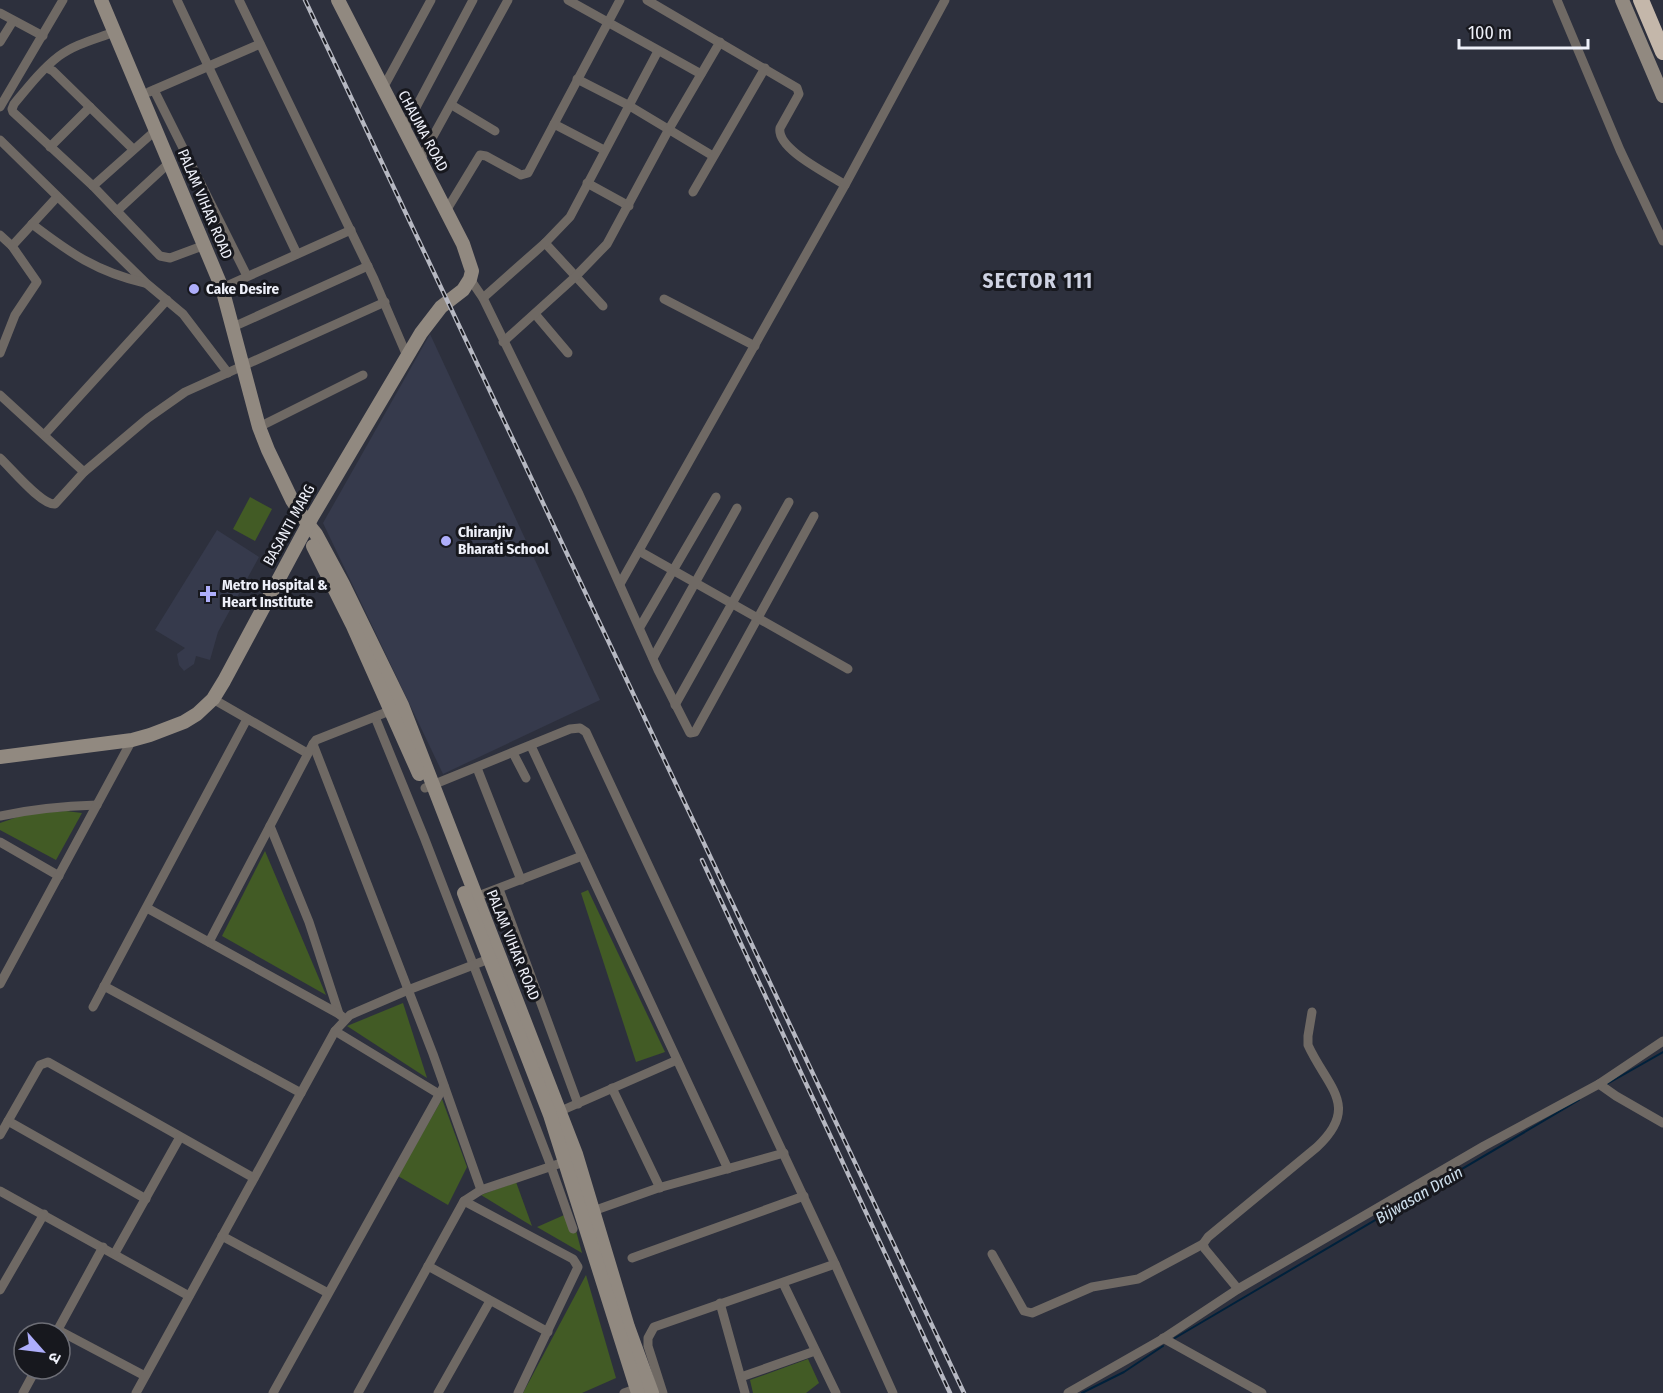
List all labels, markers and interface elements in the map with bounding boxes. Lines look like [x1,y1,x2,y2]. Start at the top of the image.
scale bar [1459,12,1588,50]
text: 100 m [1468,22,1512,44]
street label: CHAUMA ROAD [394,87,452,175]
street label: PALAM VIHAR ROAD [174,146,236,262]
district label: SECTOR 111 [982,268,1094,294]
place label: Cake Desire [206,280,279,298]
marker: Cake Desire [187,282,201,296]
street label: BASANTI MARG [259,481,319,569]
place label: Chiranjiv Bharati School [458,523,550,558]
marker: Chiranjiv Bharati School [439,534,453,548]
place label: Metro Hospital & Heart Institute [222,576,328,611]
marker: Metro Hospital & Heart Institute [199,585,217,603]
street label: PALAM VIHAR ROAD [483,887,543,1003]
water label: Bijwasan Drain [1372,1162,1466,1228]
north arrow [12,1321,72,1381]
text: उ [44,1349,65,1367]

